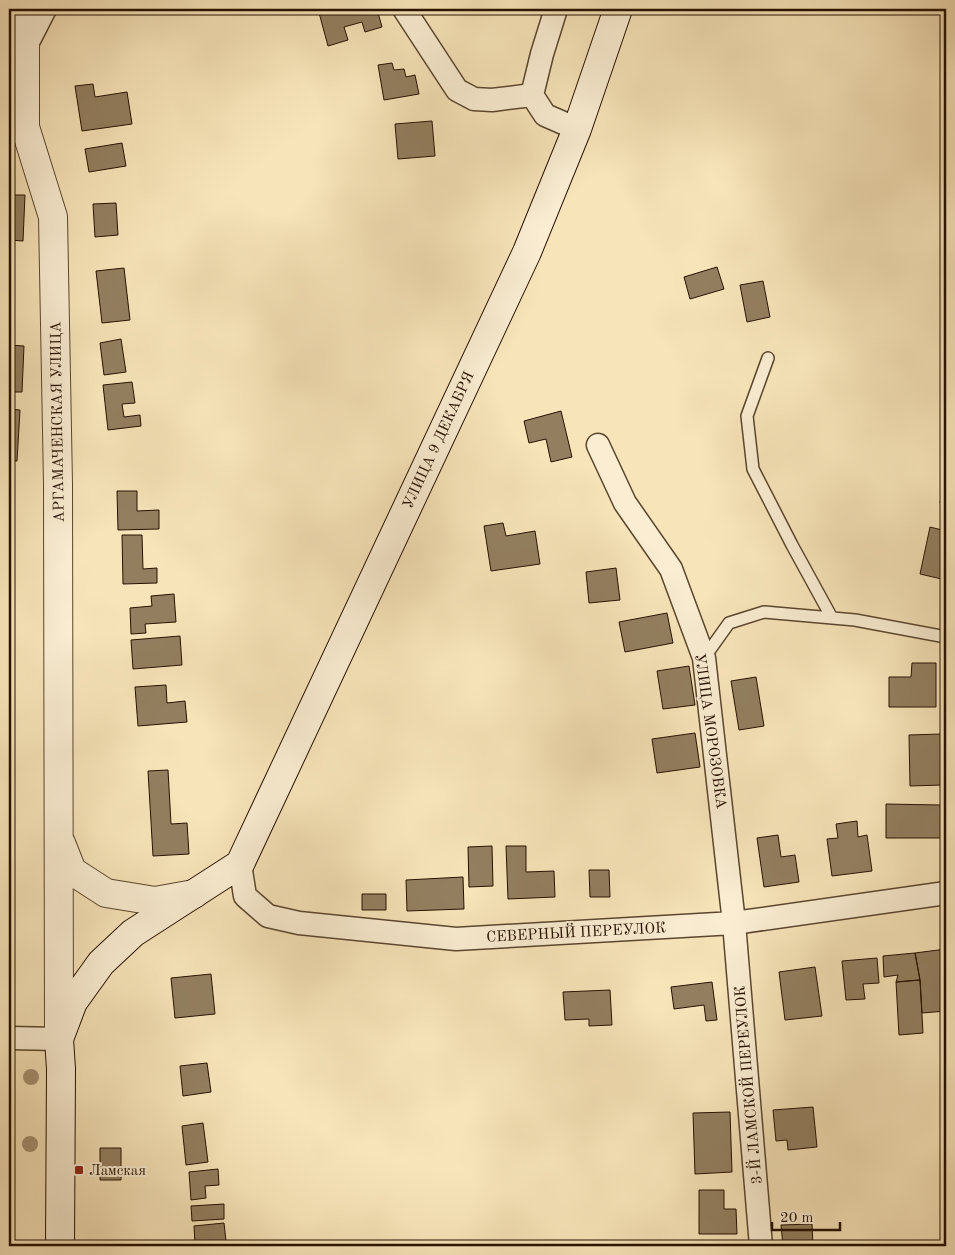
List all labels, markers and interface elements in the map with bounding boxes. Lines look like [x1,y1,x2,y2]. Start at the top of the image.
street label: АРГАМАЧЕНСКАЯ УЛИЦА [49,321,68,523]
street label: УЛИЦА 9 ДЕКАБРЯ [401,370,478,512]
street label: УЛИЦА МОРОЗОВКА [691,652,728,811]
street label: СЕВЕРНЫЙ ПЕРЕУЛОК [486,917,666,946]
street label: 3-Й ЛАМСКОЙ ПЕРЕУЛОК [729,985,766,1185]
marker: Ламская [73,1164,85,1176]
place label: Ламская [89,1164,146,1179]
scale bar [772,1200,840,1232]
text: 20 m [780,1211,814,1226]

